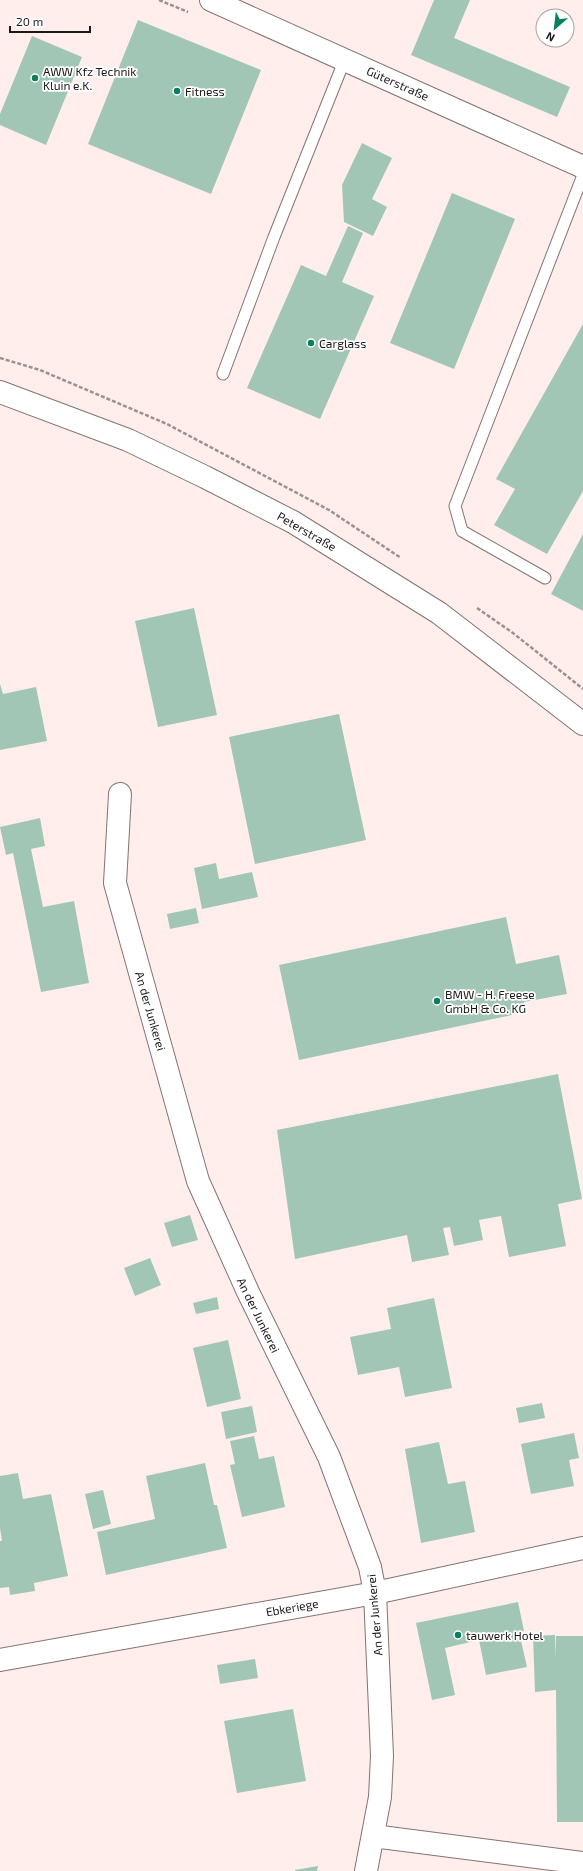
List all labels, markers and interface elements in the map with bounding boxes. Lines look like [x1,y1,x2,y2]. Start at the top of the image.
scale bar [10,8,90,34]
north arrow [535,8,575,48]
text: 20 m [16,14,43,28]
text: N [543,30,557,45]
street label: Güterstraße [365,63,431,103]
place label: AWW Kfz Technik Kluin e.K. [43,64,136,92]
marker: AWW Kfz Technik Kluin e.K. [30,73,40,83]
place label: Fitness [185,84,225,98]
marker: Fitness [172,86,182,96]
place label: Carglass [319,336,366,350]
marker: Carglass [306,338,316,348]
street label: Peterstraße [275,508,339,554]
street label: An der Junkerei [133,970,169,1052]
place label: BMW - H. Freese GmbH & Co. KG [445,987,535,1015]
marker: BMW - H. Freese GmbH & Co. KG [432,996,442,1006]
street label: An der Junkerei [235,1275,283,1355]
street label: An der Junkerei [363,1574,385,1656]
street label: Ebkeriege [265,1595,319,1619]
place label: tauwerk Hotel [466,1628,544,1642]
marker: tauwerk Hotel [453,1630,463,1640]

